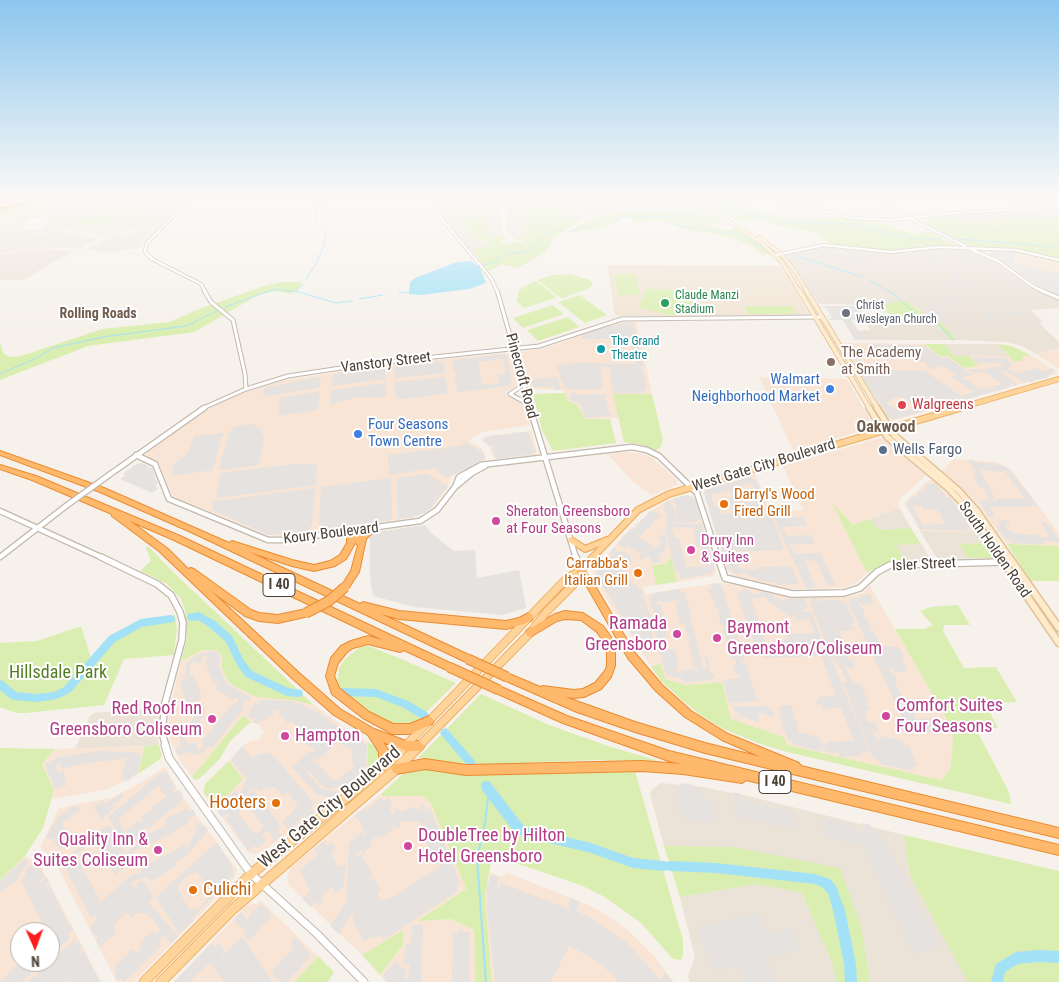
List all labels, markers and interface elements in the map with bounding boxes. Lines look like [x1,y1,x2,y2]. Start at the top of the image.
place label: Claude Manzi Stadium [675,289,739,317]
marker: Claude Manzi Stadium [659,297,671,309]
place label: Christ Wesleyan Church [856,299,937,327]
district label: Rolling Roads [59,306,137,322]
marker: Christ Wesleyan Church [840,307,852,319]
street label: Pinecroft Road [501,331,541,421]
place label: The Grand Theatre [611,335,659,363]
marker: The Grand Theatre [595,343,607,355]
place label: The Academy at Smith [841,344,921,379]
street label: Vanstory Street [340,349,432,377]
marker: The Academy at Smith [825,356,837,368]
place label: Walmart Neighborhood Market [692,371,820,406]
marker: Walmart Neighborhood Market [824,383,836,395]
place label: Walgreens [912,396,974,414]
marker: Walgreens [896,399,908,411]
place label: Four Seasons Town Centre [368,416,448,451]
district label: Oakwood [857,418,915,438]
marker: Four Seasons Town Centre [352,428,364,440]
street label: West Gate City Boulevard [690,436,838,496]
place label: Wells Fargo [893,441,962,459]
marker: Wells Fargo [877,444,889,456]
place label: Darryl's Wood Fired Grill [734,486,815,521]
marker: Darryl's Wood Fired Grill [718,498,730,510]
street label: South Holden Road [954,498,1034,602]
place label: Sheraton Greensboro at Four Seasons [506,503,630,538]
marker: Sheraton Greensboro at Four Seasons [490,515,502,527]
street label: Koury Boulevard [282,519,380,549]
place label: Drury Inn & Suites [701,532,754,567]
marker: Drury Inn & Suites [685,544,697,556]
street label: Isler Street [891,554,957,576]
place label: Carrabba's Italian Grill [564,555,628,590]
marker: Carrabba's Italian Grill [632,567,644,579]
road number: I 40 [263,574,295,596]
place label: Ramada Greensboro [585,613,667,656]
place label: Baymont Greensboro/Coliseum [727,617,882,660]
marker: Ramada Greensboro [671,628,683,640]
marker: Baymont Greensboro/Coliseum [711,632,723,644]
park label: Hillsdale Park [9,662,107,684]
place label: Comfort Suites Four Seasons [896,695,1003,738]
place label: Red Roof Inn Greensboro Coliseum [49,698,202,741]
marker: Comfort Suites Four Seasons [880,710,892,722]
marker: Red Roof Inn Greensboro Coliseum [206,713,218,725]
place label: Hampton [295,725,360,747]
marker: Hampton [279,730,291,742]
street label: West Gate City Boulevard [255,742,405,874]
road number: I 40 [759,770,791,794]
place label: Hooters [209,792,266,814]
marker: Hooters [270,797,282,809]
place label: DoubleTree by Hilton Hotel Greensboro [418,825,565,868]
place label: Quality Inn & Suites Coliseum [33,829,148,872]
marker: DoubleTree by Hilton Hotel Greensboro [402,840,414,852]
marker: Quality Inn & Suites Coliseum [152,844,164,856]
place label: Culichi [203,879,251,901]
marker: Culichi [187,884,199,896]
north arrow [10,922,60,972]
text: N [31,953,40,969]

